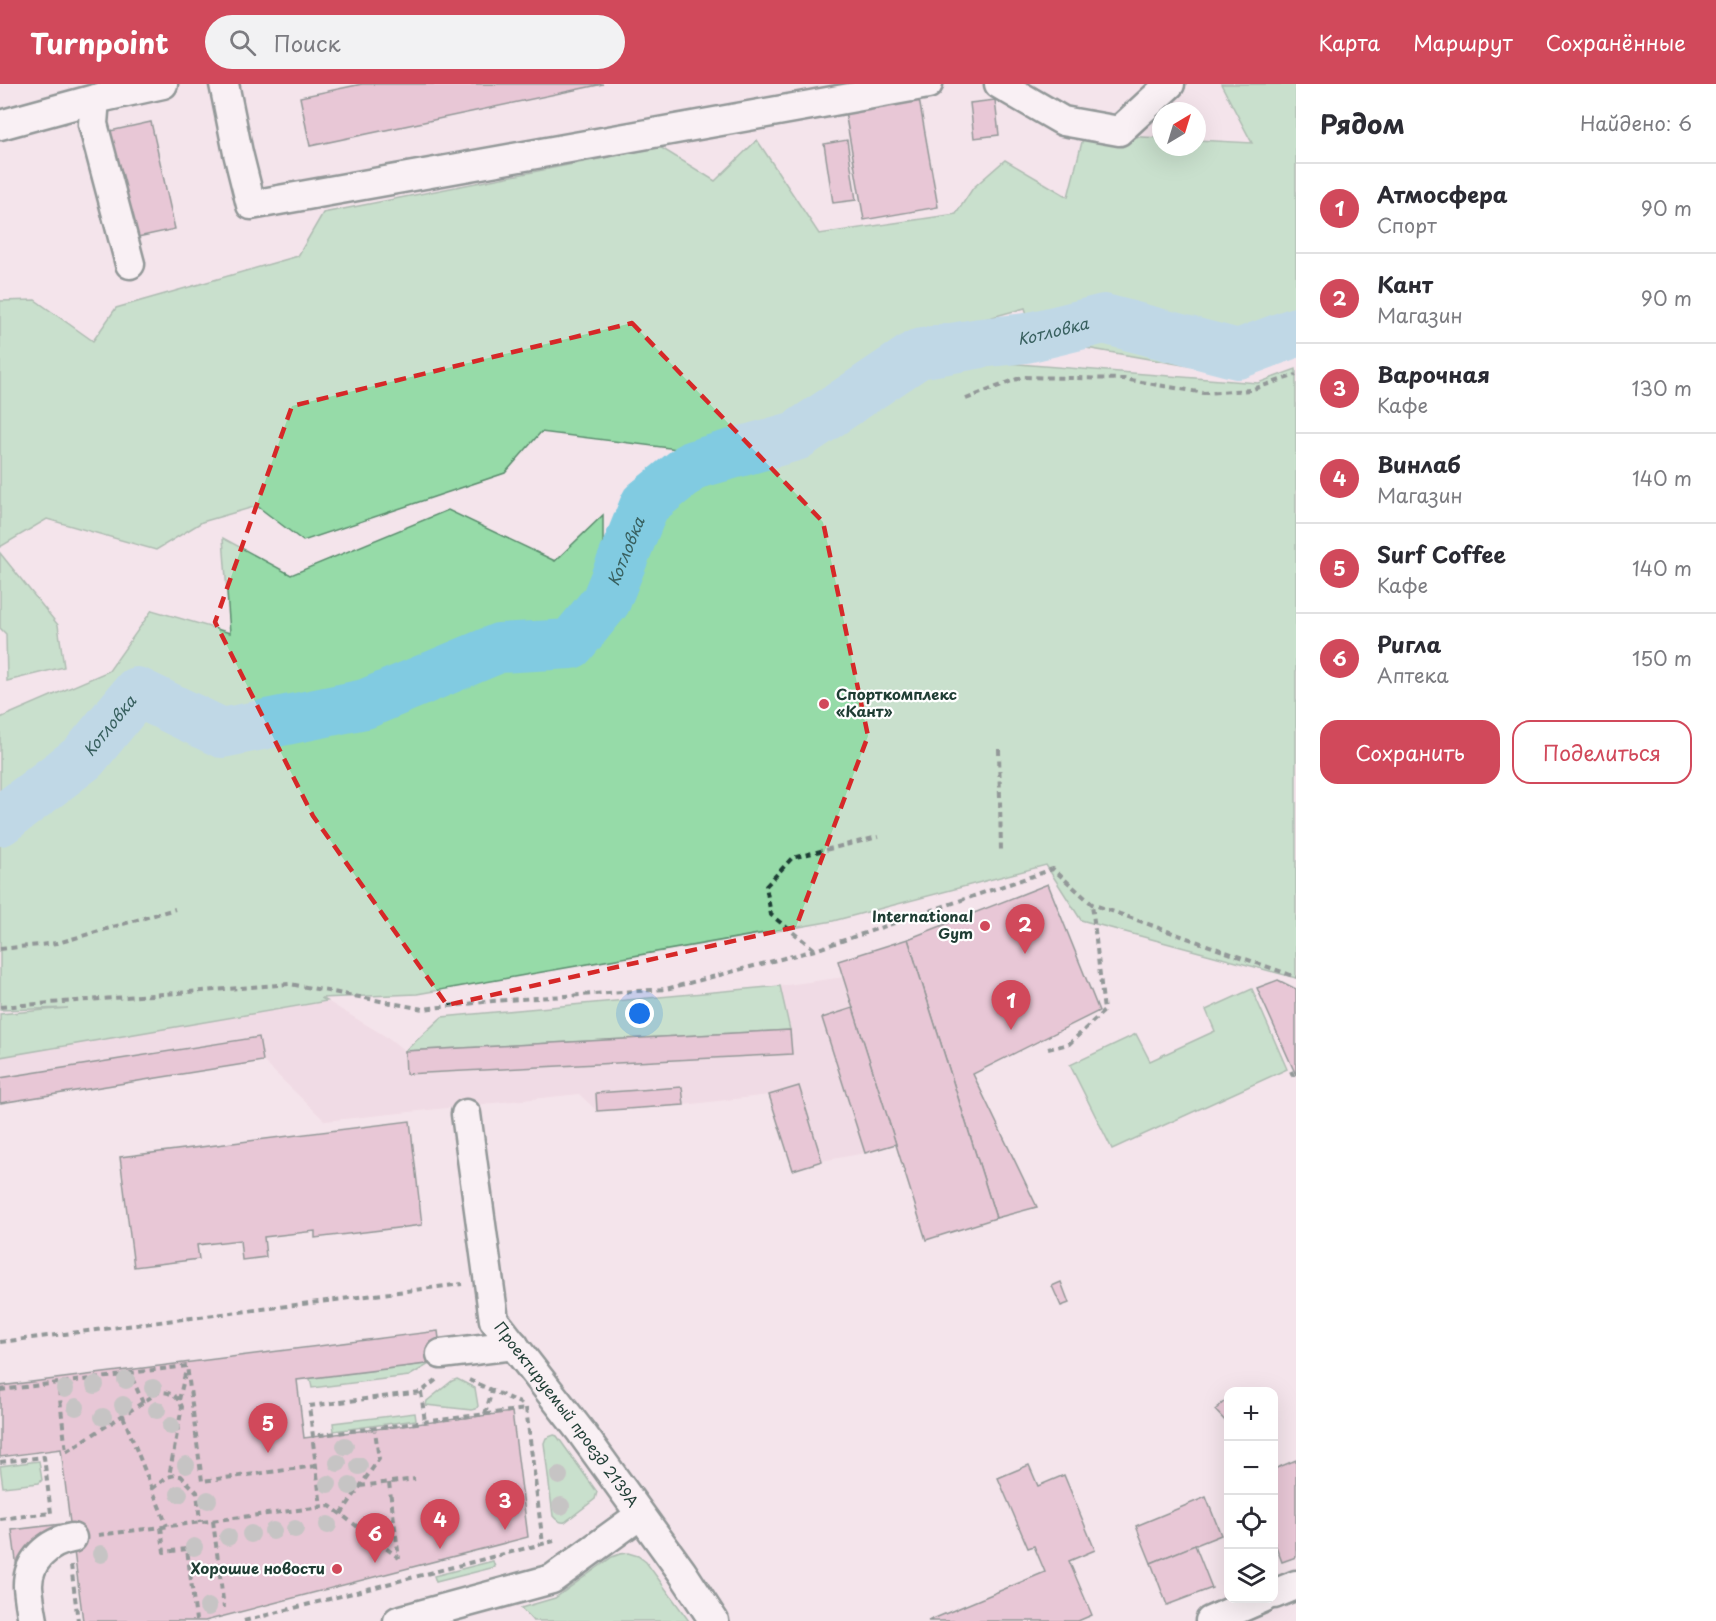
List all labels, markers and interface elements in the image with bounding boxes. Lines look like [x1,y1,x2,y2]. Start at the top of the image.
search box [205,15,625,69]
text: Turnpoint [30,21,169,64]
icon: search [226,26,259,59]
text: Поиск [274,26,341,59]
text: Карта [1319,26,1380,58]
text: Маршрут [1413,26,1513,58]
text: Сохранённые [1546,26,1686,58]
north arrow [1152,102,1206,156]
text: Рядом [1320,104,1405,143]
text: Найдено: 6 [1580,108,1692,138]
text: Атмосфера [1377,177,1508,210]
text: 1 [1335,193,1344,223]
text: 90 m [1641,193,1692,223]
text: Спорт [1377,210,1437,240]
text: Кант [1377,267,1433,300]
text: 2 [1332,283,1347,313]
text: 90 m [1641,283,1692,313]
text: Магазин [1377,300,1463,330]
water label: Котловка [1016,310,1092,350]
text: Варочная [1377,357,1490,390]
text: 3 [1333,373,1346,403]
text: 130 m [1632,373,1692,403]
text: Кафе [1377,390,1428,420]
text: Винлаб [1377,447,1461,480]
text: 4 [1333,463,1346,493]
text: 140 m [1632,463,1692,493]
text: Магазин [1377,480,1463,510]
water label: Котловка [600,512,650,589]
text: Surf Coffee [1377,537,1506,570]
text: 5 [1333,553,1346,583]
text: 140 m [1632,553,1692,583]
text: Кафе [1377,570,1428,600]
text: Ригла [1377,627,1441,660]
text: 6 [1332,643,1347,673]
text: 150 m [1632,643,1692,673]
text: Аптека [1377,660,1449,690]
place label: Спорткомплекс «Кант» [836,682,957,722]
water label: Котловка [77,689,141,761]
marker: Спорткомплекс «Кант» [817,697,831,711]
button: Сохранить [1320,720,1500,784]
button: Поделиться [1512,720,1692,784]
place label: International Gym [872,904,973,944]
pin: 2 [1006,904,1044,954]
marker: International Gym [978,919,992,933]
pin: 1 [992,980,1030,1030]
your location [625,999,654,1028]
street label: Проектируемый проезд 2139А [492,1317,640,1513]
map controls [1224,1387,1278,1603]
button: + [1224,1387,1278,1441]
pin: 5 [248,1404,288,1453]
button: − [1224,1441,1278,1495]
pin: 3 [486,1480,524,1530]
button: locate [1224,1495,1278,1549]
pin: 4 [420,1500,460,1549]
pin: 6 [356,1514,394,1563]
button: layers [1224,1549,1278,1603]
place label: Хорошие новости [191,1556,325,1579]
marker: Хорошие новости [330,1562,344,1576]

